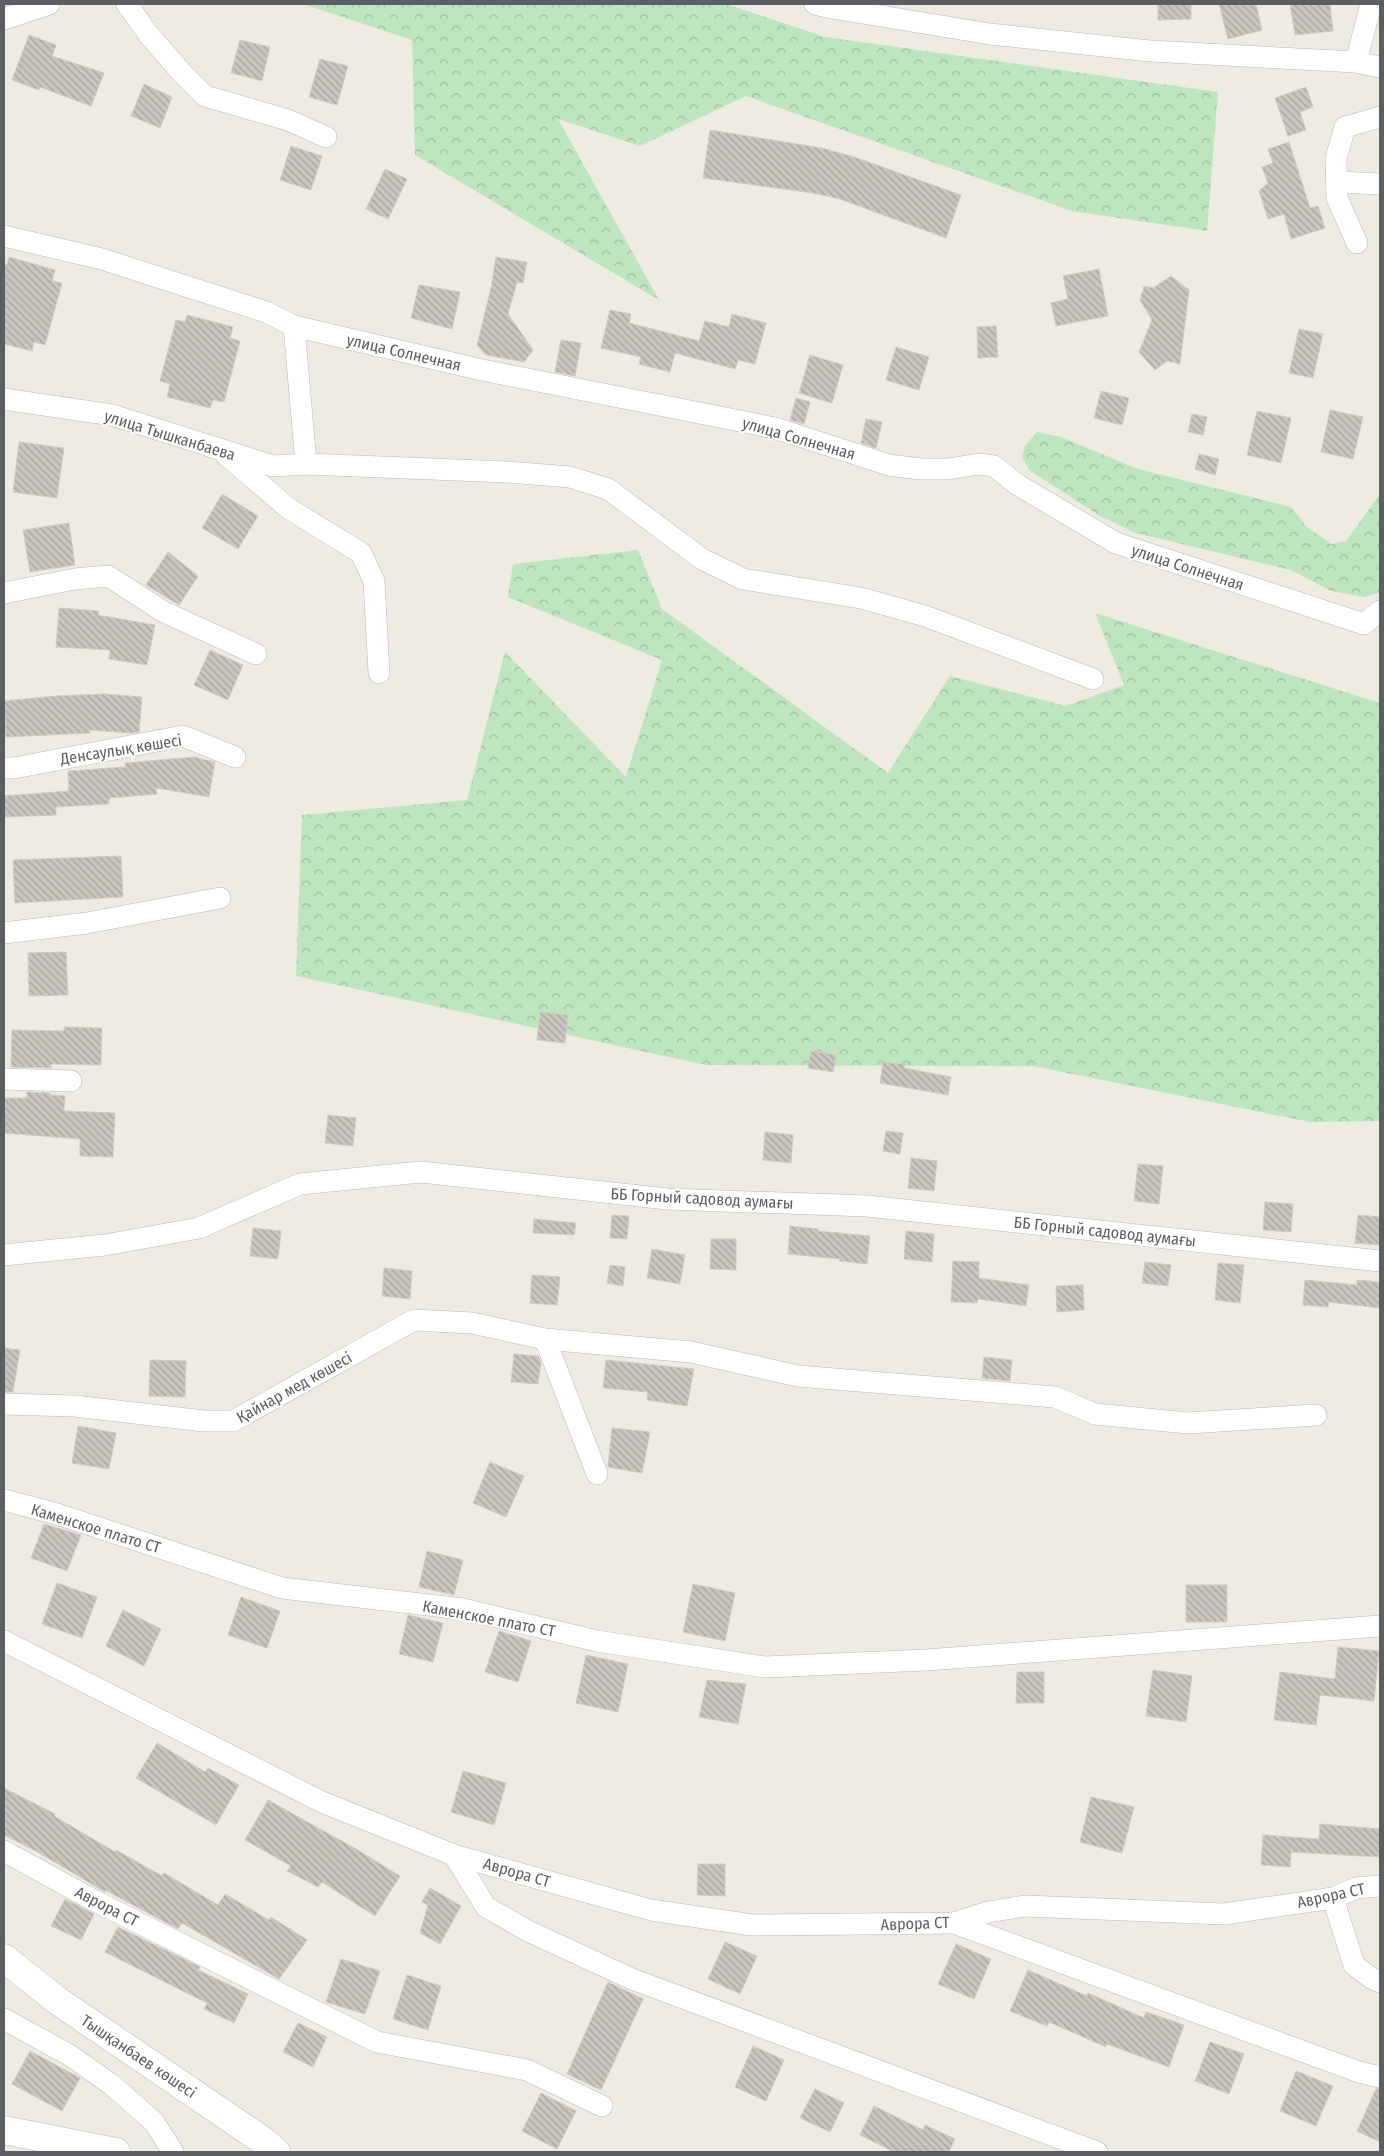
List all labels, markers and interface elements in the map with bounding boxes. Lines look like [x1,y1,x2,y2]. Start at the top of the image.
street label: улица Солнечная [345,330,463,375]
street label: улица Тышканбаева [102,406,238,465]
street label: улица Солнечная [740,413,858,464]
street label: улица Солнечная [1129,540,1246,595]
street label: Денсаулық көшесі [58,731,183,769]
street label: ББ Горный садовод аумағы [610,1184,794,1213]
street label: ББ Горный садовод аумағы [1013,1212,1197,1251]
street label: Қайнар мед көшесі [233,1348,355,1427]
street label: Каменское плато СТ [29,1500,164,1557]
street label: Каменское плато СТ [421,1596,557,1641]
street label: Аврора СТ [481,1854,553,1891]
street label: Аврора СТ [1296,1879,1367,1912]
street label: Аврора СТ [72,1882,142,1931]
street label: Аврора СТ [880,1913,950,1934]
street label: Тышқанбаев көшесі [78,2011,200,2102]

